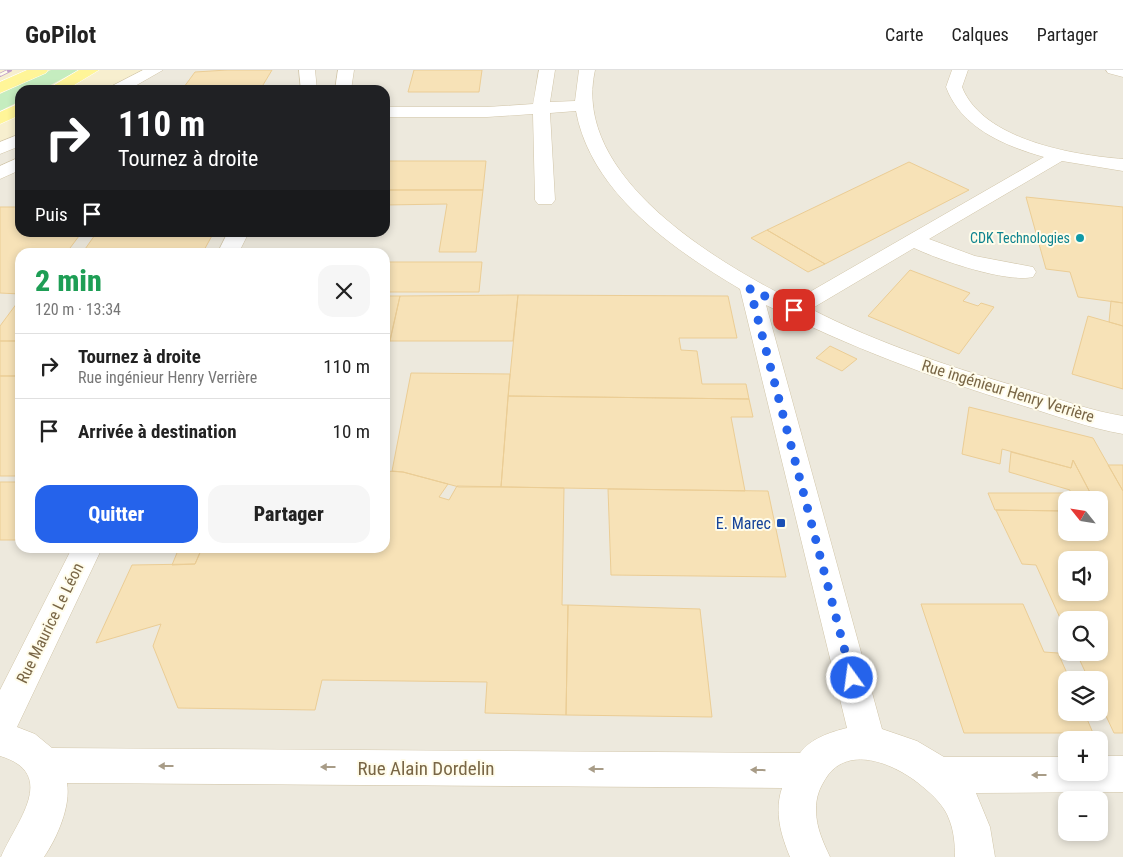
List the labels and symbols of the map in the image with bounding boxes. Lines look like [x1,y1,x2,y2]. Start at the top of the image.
place label: CDK Technologies [970,230,1070,246]
marker: CDK Technologies [1074,232,1086,244]
pin [773,289,815,331]
street label: Rue ingénieur Henry Verrière [920,356,1096,426]
north arrow [1058,491,1108,541]
place label: E. Marec [716,514,771,533]
marker: E. Marec [775,517,787,529]
street label: Rue Maurice Le Léon [13,560,87,686]
position arrow [825,651,877,703]
street label: Rue Alain Dordelin [357,757,495,780]
one-way arrow [158,762,174,770]
one-way arrow [320,763,336,771]
one-way arrow [588,765,604,773]
one-way arrow [750,766,766,774]
one-way arrow [1031,771,1047,779]

